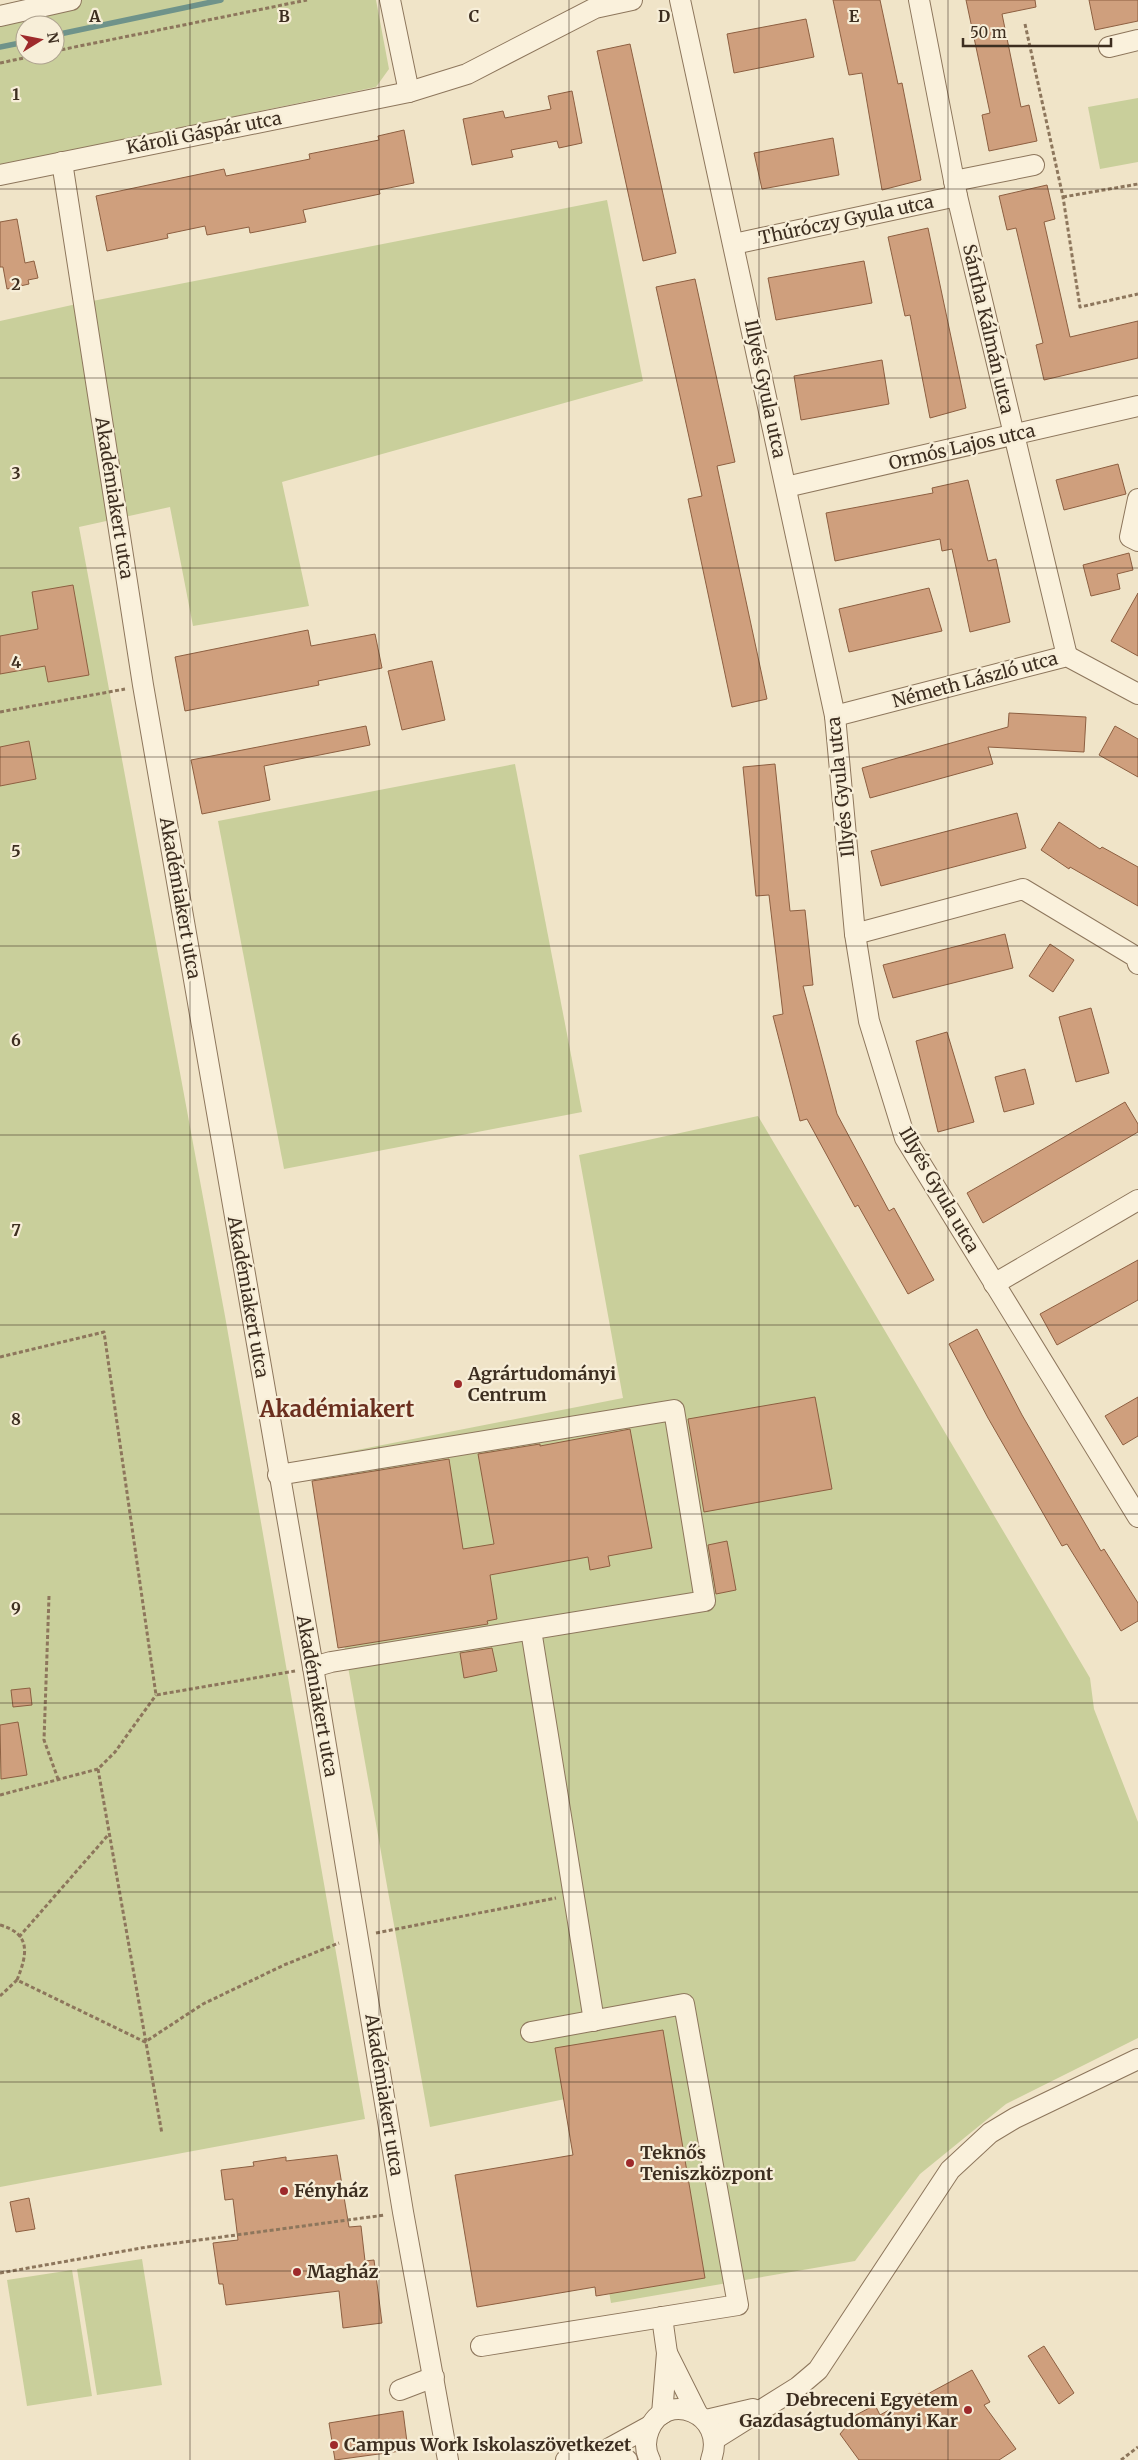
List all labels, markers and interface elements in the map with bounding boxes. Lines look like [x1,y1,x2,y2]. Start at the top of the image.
text: A [88,6,101,26]
text: B [278,6,290,26]
text: C [469,6,479,26]
text: D [658,6,670,26]
text: E [849,6,860,26]
north arrow [15,15,65,65]
scale bar [963,15,1110,47]
text: 50 m [970,23,1007,42]
text: N [43,31,63,45]
text: 1 [12,84,20,104]
street label: Károli Gáspár utca [124,106,284,159]
street label: Thúróczy Gyula utca [756,190,936,249]
street label: Sántha Kálmán utca [958,242,1019,416]
text: 2 [11,274,21,294]
street label: Illyés Gyula utca [740,318,791,461]
street label: Akadémiakert utca [90,414,139,581]
street label: Ormós Lajos utca [887,418,1038,475]
text: 3 [11,463,21,483]
street label: Németh László utca [890,646,1060,713]
text: 4 [11,652,21,672]
street label: Illyés Gyula utca [822,715,859,858]
street label: Akadémiakert utca [155,814,206,981]
text: 5 [11,841,21,861]
text: 6 [11,1030,21,1050]
street label: Illyés Gyula utca [894,1123,985,1257]
street label: Akadémiakert utca [223,1213,274,1380]
text: 7 [11,1220,21,1240]
place label: Agrártudományi Centrum [467,1362,616,1406]
marker: Agrártudományi Centrum [452,1378,464,1390]
district label: Akadémiakert [259,1395,414,1423]
text: 8 [11,1409,21,1429]
text: 9 [11,1598,21,1618]
street label: Akadémiakert utca [292,1612,343,1779]
street label: Akadémiakert utca [360,2011,409,2178]
place label: Teknős Teniszközpont [640,2141,774,2185]
marker: Teknős Teniszközpont [624,2157,636,2169]
place label: Fényház [294,2179,369,2202]
marker: Fényház [278,2185,290,2197]
place label: Magház [307,2260,378,2283]
marker: Magház [291,2266,303,2278]
place label: Debreceni Egyetem Gazdaságtudományi Kar [739,2388,958,2432]
marker: Debreceni Egyetem Gazdaságtudományi Kar [962,2404,974,2416]
place label: Campus Work Iskolaszövetkezet [344,2433,632,2456]
marker: Campus Work Iskolaszövetkezet [328,2439,340,2451]

